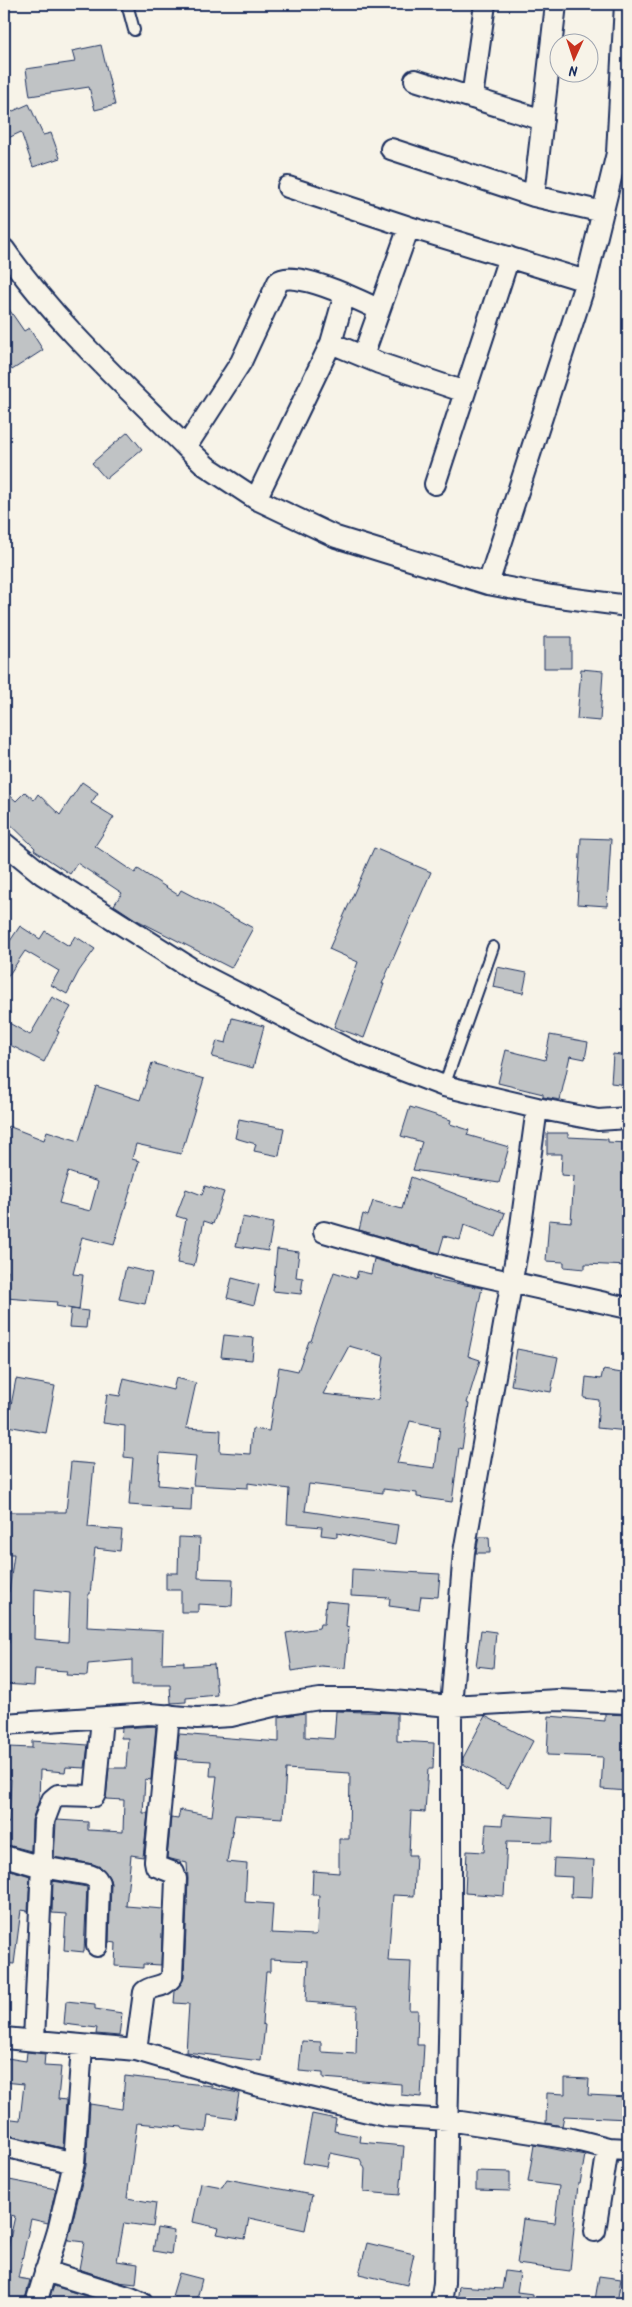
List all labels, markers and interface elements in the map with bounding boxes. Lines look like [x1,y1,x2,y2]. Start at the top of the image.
north arrow [550,32,600,82]
text: N [568,59,578,81]

